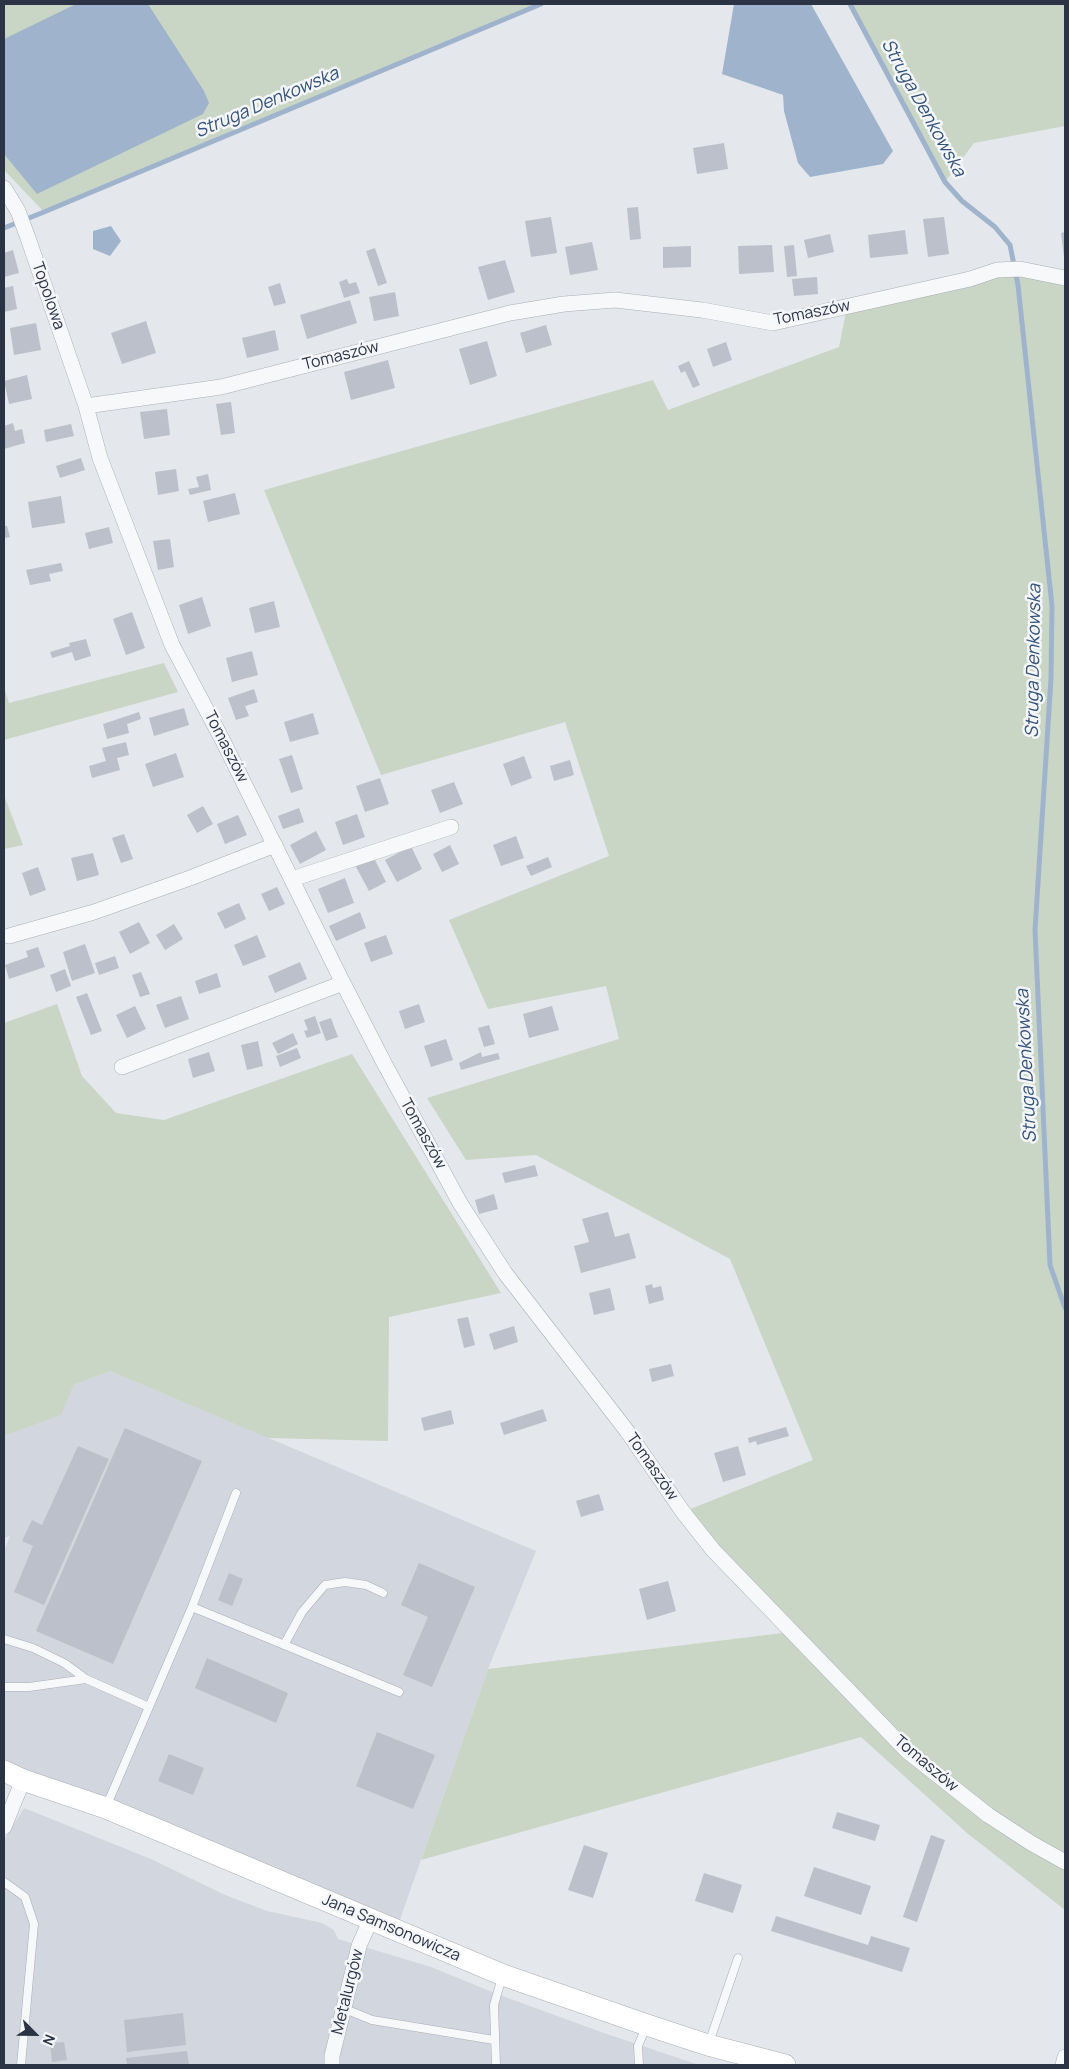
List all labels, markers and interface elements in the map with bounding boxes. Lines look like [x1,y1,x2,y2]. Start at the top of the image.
water label: Struga Denkowska [876,36,970,180]
water label: Struga Denkowska [192,63,342,143]
street label: Topolowa [27,260,69,332]
street label: Tomaszów [772,296,852,330]
street label: Tomaszów [301,337,381,375]
water label: Struga Denkowska [1022,584,1046,738]
street label: Tomaszów [200,708,252,786]
water label: Struga Denkowska [1012,989,1042,1143]
street label: Tomaszów [396,1095,450,1173]
street label: Tomaszów [622,1430,682,1504]
street label: Tomaszów [890,1732,962,1796]
street label: Jana Samsonowicza [319,1890,463,1966]
street label: Metalurgów [328,1947,368,2037]
north arrow [10,2009,60,2059]
text: N [39,2032,60,2048]

